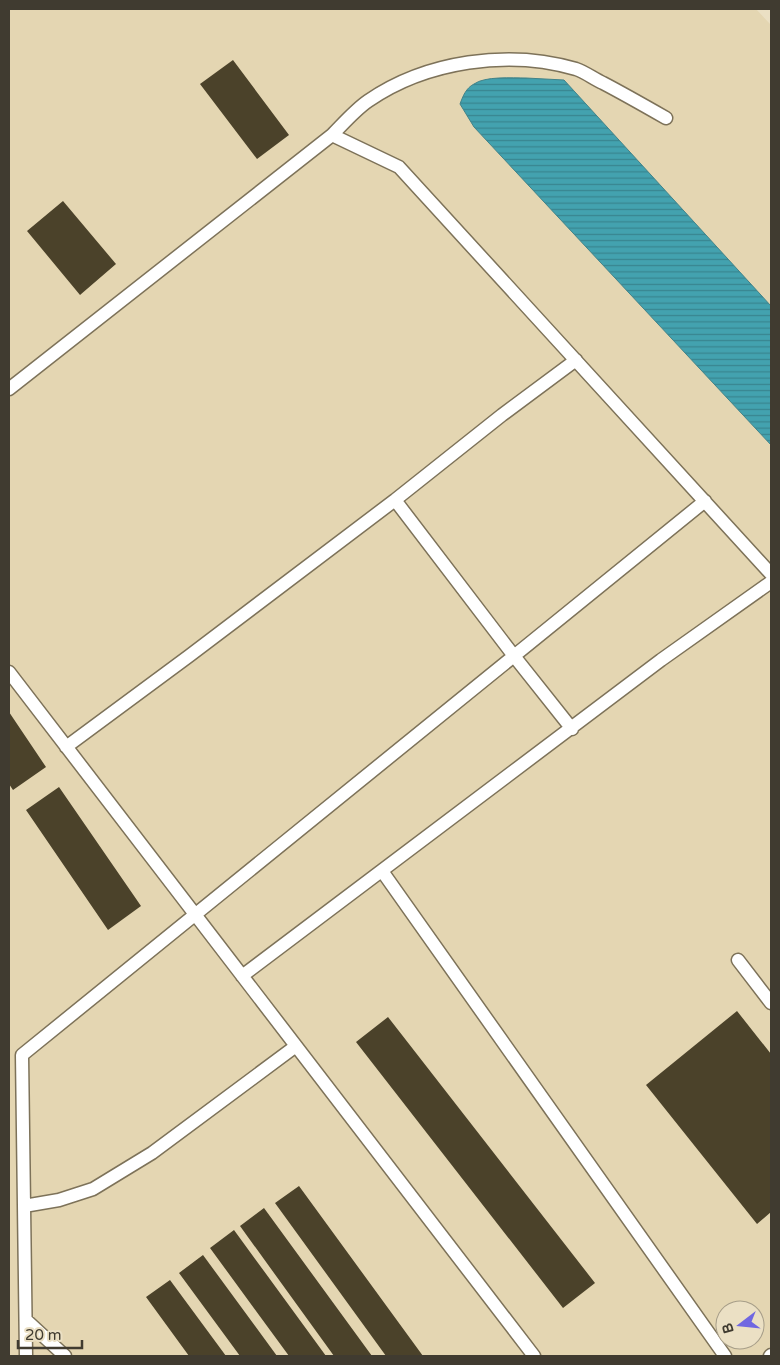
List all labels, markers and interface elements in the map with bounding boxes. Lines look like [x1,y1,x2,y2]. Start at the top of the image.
north arrow [715,1300,765,1350]
scale bar [18,1318,81,1350]
text: B [718,1321,737,1335]
text: 20 m [25,1326,62,1344]

